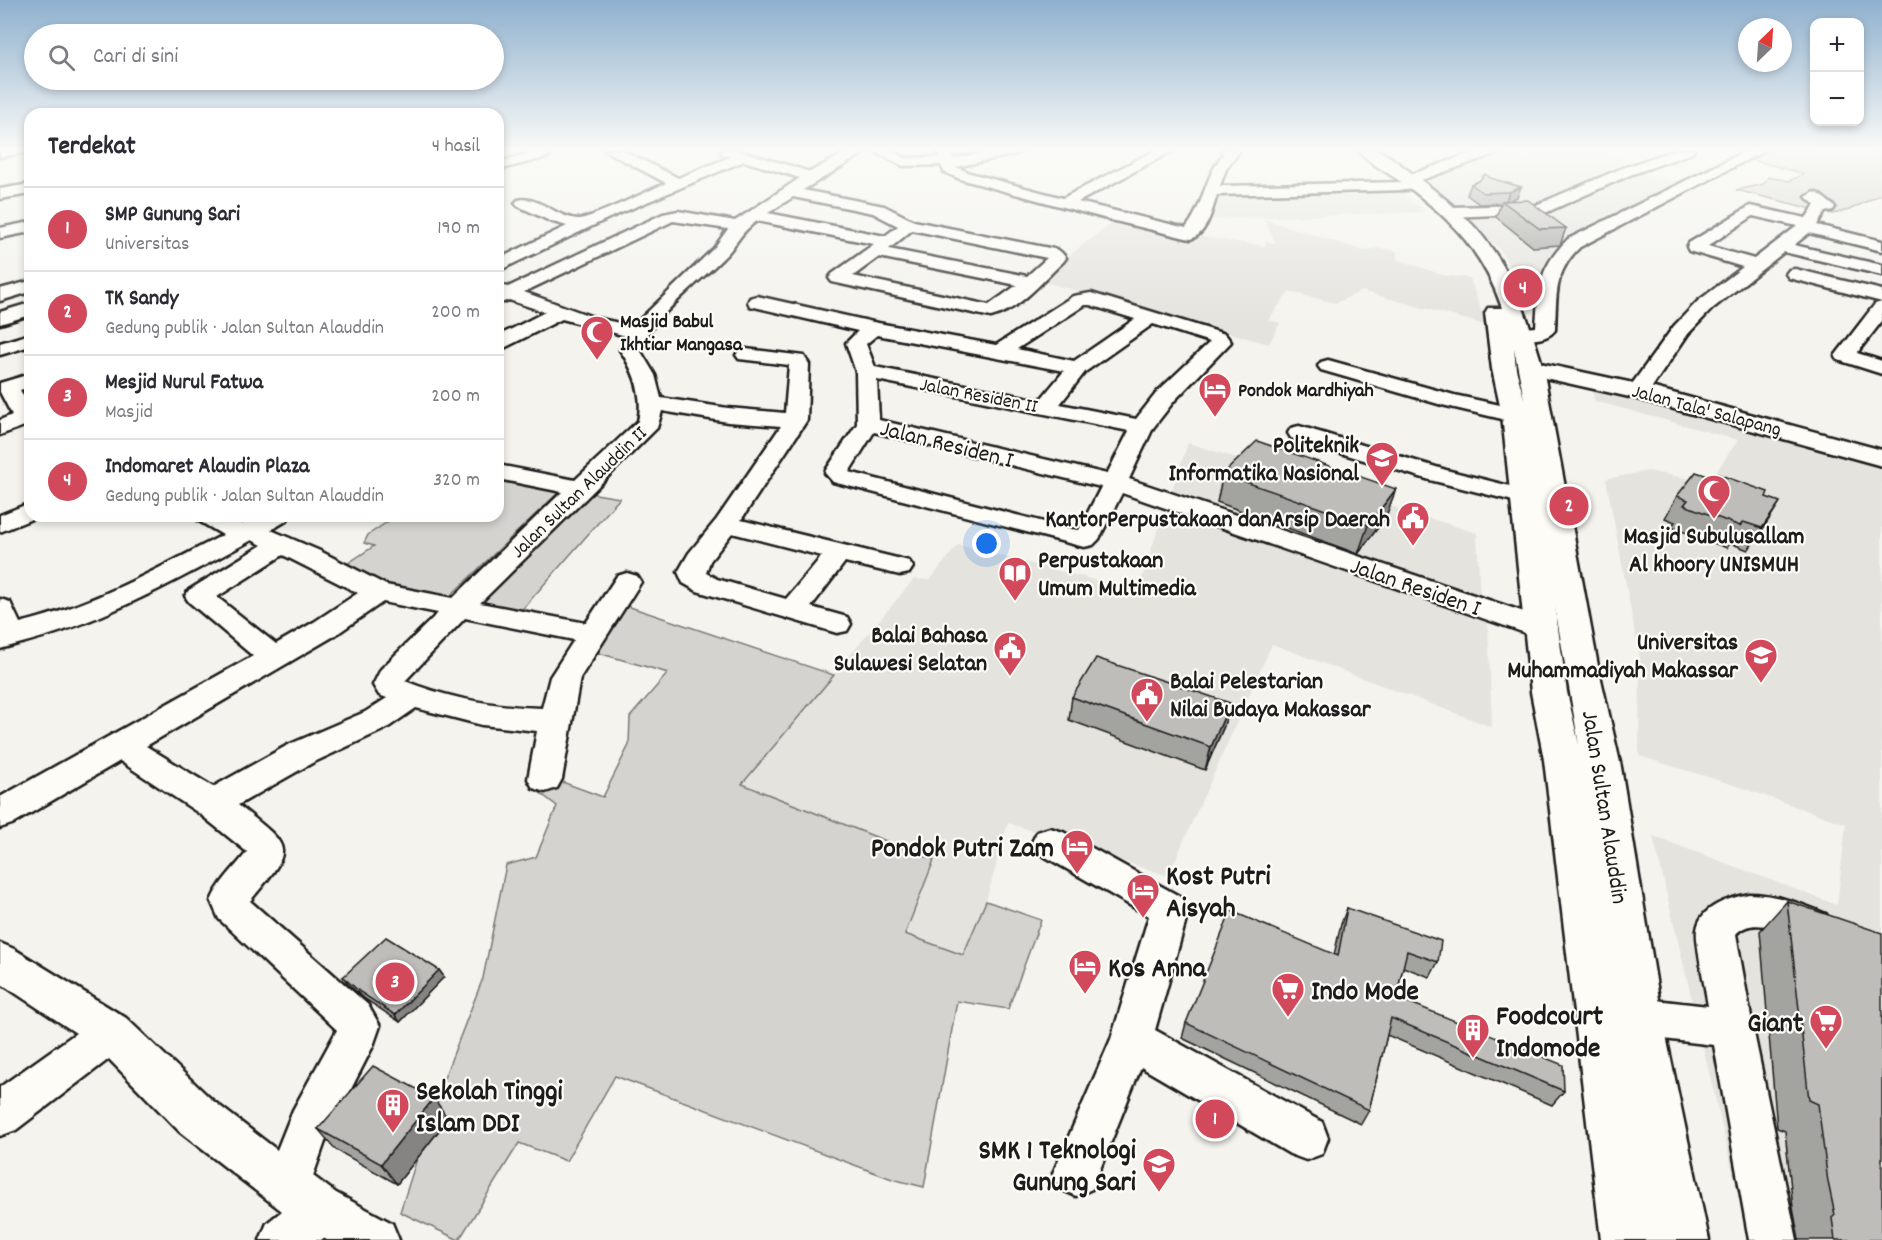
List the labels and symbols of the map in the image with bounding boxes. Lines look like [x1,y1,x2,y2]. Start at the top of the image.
north arrow [1738,18,1792,72]
pin: 4 [1504,266,1543,310]
place label: Masjid Babul Ikhtiar Mangasa [620,309,743,360]
mosque icon: Masjid Babul Ikhtiar Mangasa [579,314,615,361]
hotel icon: Pondok Mardhiyah [1197,371,1233,418]
street label: Jalan Residen II [917,372,1040,422]
place label: Pondok Mardhiyah [1238,378,1374,406]
street label: Jalan Tala' Salapang [1628,378,1784,445]
street label: Jalan Residen I [876,413,1017,479]
street label: Jalan Sultan Alauddin II [506,421,654,566]
place label: Politeknik Informatika Nasional [1169,430,1359,492]
school or university icon: Politeknik Informatika Nasional [1364,440,1400,487]
mosque icon: Masjid Subulusallam Al khoory UNISMUH [1696,473,1732,520]
pin: 2 [1550,484,1588,528]
public building icon: KantorPerpustakaan danArsip Daerah [1395,500,1431,547]
place label: KantorPerpustakaan danArsip Daerah [1045,504,1390,538]
place label: Masjid Subulusallam Al khoory UNISMUH [1623,521,1805,583]
your location [972,529,1001,558]
place label: Perpustakaan Umum Multimedia [1038,545,1196,607]
street label: Jalan Residen I [1345,551,1485,627]
library icon: Perpustakaan Umum Multimedia [997,555,1033,602]
place label: Balai Bahasa Sulawesi Selatan [834,620,988,682]
place label: Universitas Muhammadiyah Makassar [1507,627,1739,689]
public building icon: Balai Bahasa Sulawesi Selatan [992,630,1028,677]
school or university icon: Universitas Muhammadiyah Makassar [1743,637,1779,684]
place label: Balai Pelestarian Nilai Budaya Makassar [1170,666,1372,728]
public building icon: Balai Pelestarian Nilai Budaya Makassar [1129,676,1165,723]
street label: Jalan Sultan Alauddin [1571,708,1635,907]
hotel icon: Pondok Putri Zam [1059,828,1095,875]
place label: Pondok Putri Zam [871,831,1054,871]
place label: Kost Putri Aisyah [1166,859,1271,931]
hotel icon: Kost Putri Aisyah [1125,872,1161,919]
hotel icon: Kos Anna [1067,948,1103,995]
place label: Kos Anna [1108,951,1207,991]
pin: 3 [376,960,414,1004]
supermarket icon: Indo Mode [1270,971,1306,1018]
place label: Indo Mode [1311,974,1419,1014]
place label: Foodcourt Indomode [1496,999,1604,1071]
supermarket icon: Giant [1808,1003,1844,1050]
place label: Giant [1747,1006,1804,1046]
building icon: Foodcourt Indomode [1455,1012,1491,1059]
place label: Sekolah Tinggi Islam DDI [416,1074,563,1146]
building icon: Sekolah Tinggi Islam DDI [375,1087,411,1134]
pin: 1 [1196,1096,1234,1142]
place label: SMK 1 Teknologi Gunung Sari [978,1133,1136,1205]
school or university icon: SMK 1 Teknologi Gunung Sari [1141,1146,1177,1193]

